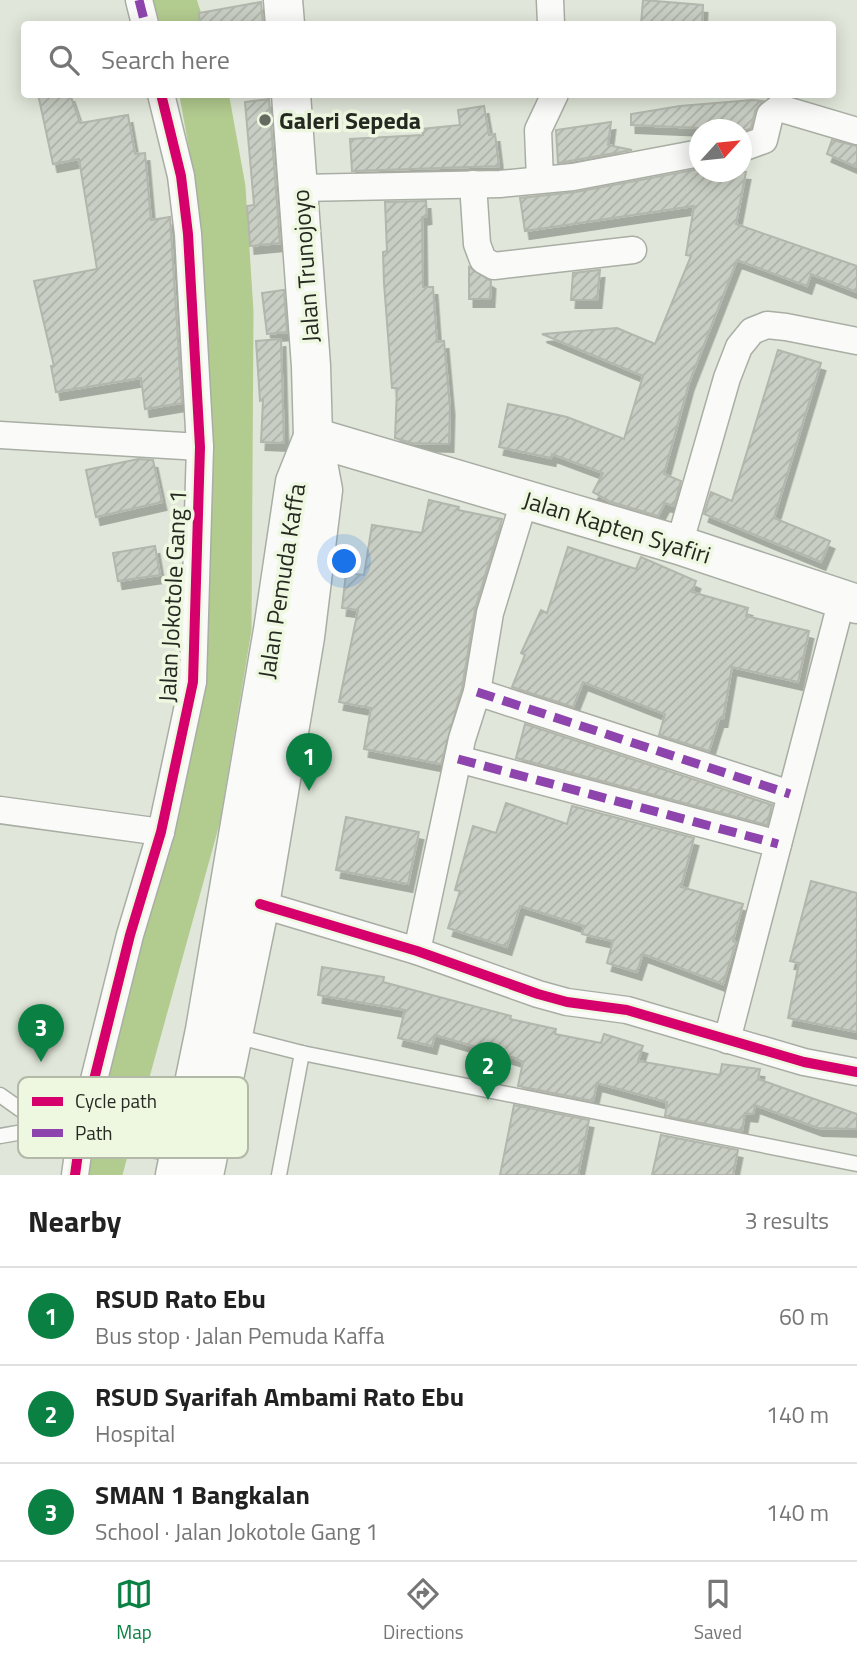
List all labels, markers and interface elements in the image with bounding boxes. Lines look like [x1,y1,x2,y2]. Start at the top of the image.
search box [21,21,836,98]
text: Search here [101,40,230,79]
icon: search [45,41,83,79]
place label: Galeri Sepeda [279,102,421,138]
marker: Galeri Sepeda [257,112,273,128]
north arrow [689,119,752,182]
street label: Jalan Trunojoyo [282,188,328,344]
street label: Jalan Pemuda Kaffa [248,481,314,681]
street label: Jalan Kapten Syafiri [519,481,715,573]
street label: Jalan Jokotole Gang 1 [148,489,196,703]
your location [327,544,361,578]
pin: 1 [286,733,332,791]
pin: 3 [18,1004,64,1062]
pin: 2 [465,1042,511,1100]
legend [18,1077,248,1158]
text: Cycle path [75,1086,157,1115]
text: Path [75,1118,113,1147]
text: Nearby [28,1198,121,1244]
text: 3 results [745,1203,829,1238]
text: RSUD Rato Ebu [95,1279,266,1318]
text: 1 [45,1299,57,1334]
text: 60 m [779,1299,829,1334]
text: Bus stop · Jalan Pemuda Kaffa [95,1318,384,1353]
text: RSUD Syarifah Ambami Rato Ebu [95,1377,464,1416]
text: 2 [45,1397,57,1432]
text: 140 m [766,1397,829,1432]
text: Hospital [95,1416,175,1451]
text: SMAN 1 Bangkalan [95,1475,310,1514]
text: 3 [45,1495,57,1530]
text: 140 m [766,1495,829,1530]
text: School · Jalan Jokotole Gang 1 [95,1514,378,1549]
tab: Map [115,1575,153,1646]
tab: Directions [383,1575,464,1646]
tab: Saved [694,1575,742,1646]

